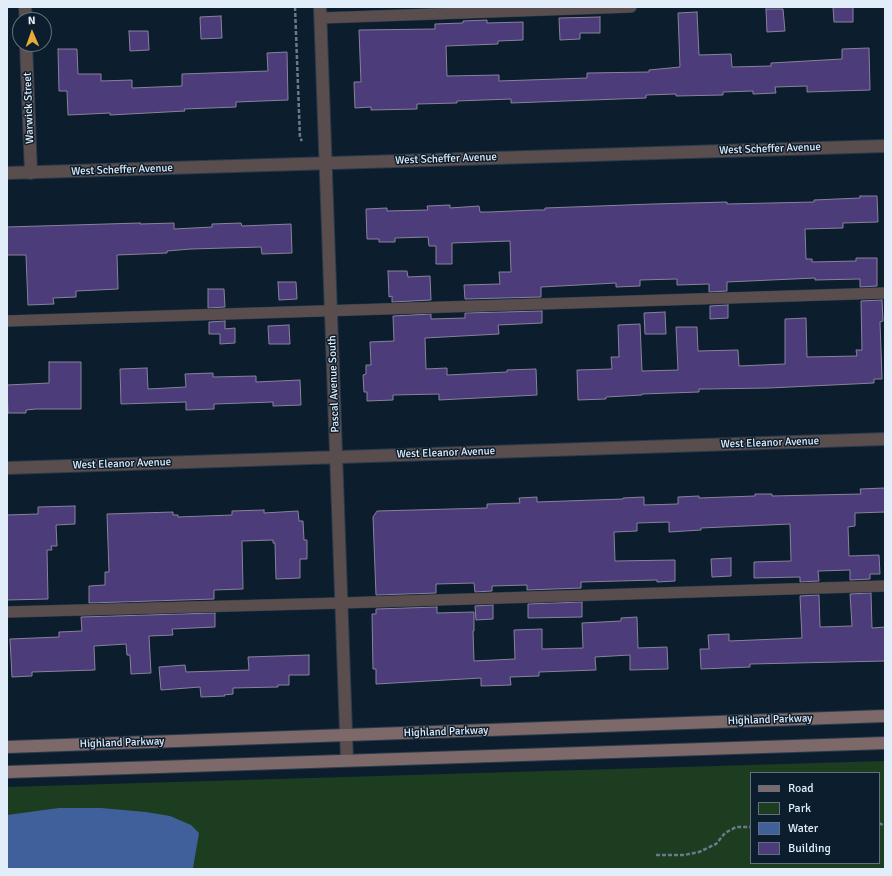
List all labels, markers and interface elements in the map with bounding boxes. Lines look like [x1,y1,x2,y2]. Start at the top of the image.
north arrow [12,12,52,52]
text: N [28,14,36,27]
street label: Warwick Street [21,72,37,144]
street label: West Scheffer Avenue [719,141,821,157]
street label: West Scheffer Avenue [395,151,497,167]
street label: West Scheffer Avenue [71,162,173,178]
street label: Pascal Avenue South [326,335,342,433]
street label: West Eleanor Avenue [721,435,819,451]
street label: West Eleanor Avenue [397,445,495,461]
street label: West Eleanor Avenue [73,456,171,472]
street label: Highland Parkway [727,712,813,728]
street label: Highland Parkway [403,724,489,740]
street label: Highland Parkway [79,735,165,751]
legend [750,772,880,864]
text: Road [788,781,814,796]
text: Park [788,801,811,816]
text: Water [788,821,818,836]
text: Building [788,841,831,856]

